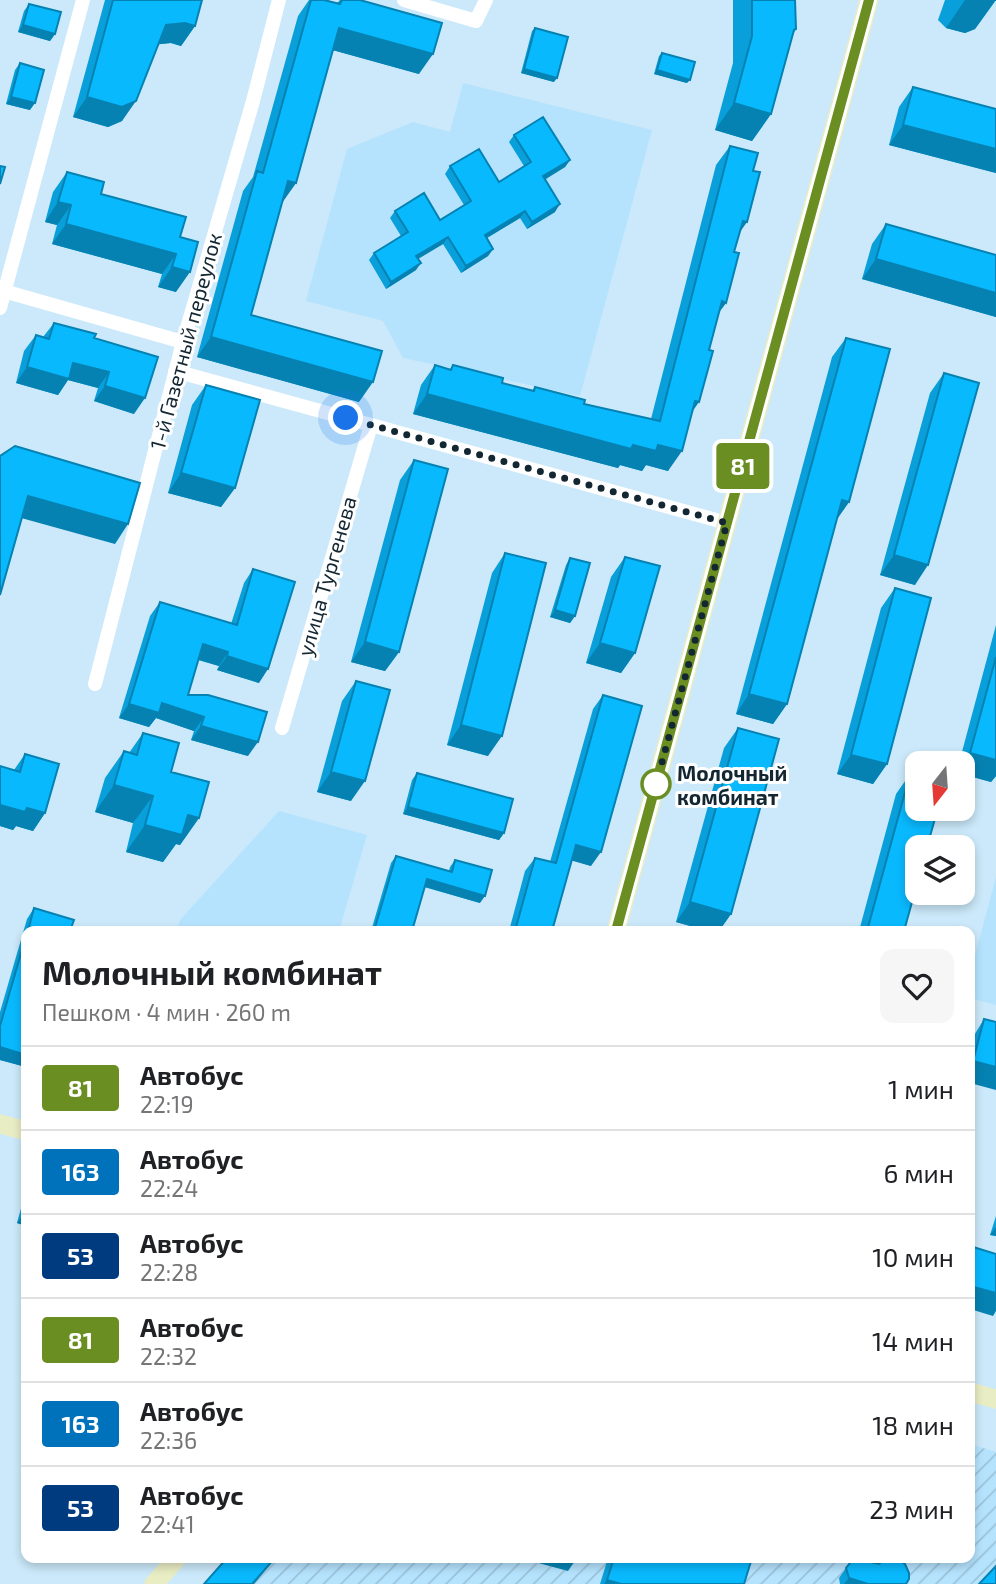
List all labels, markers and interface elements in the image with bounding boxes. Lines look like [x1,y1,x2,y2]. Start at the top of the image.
street label: 1-й Газетный переулок [144,230,227,452]
your location [328,400,363,435]
line badge: 81 [712,443,774,489]
text: 81 [730,451,756,480]
street label: улица Тургенева [291,493,362,659]
north arrow [905,751,975,821]
map controls [905,751,975,905]
place label: Молочный комбинат [677,760,787,809]
marker: Молочный комбинат [641,769,671,799]
button: layers [905,835,975,905]
button: heart [880,949,954,1023]
text: Молочный комбинат [42,952,382,992]
text: Пешком · 4 мин · 260 m [42,998,291,1026]
text: Автобус [140,1059,243,1090]
text: 81 [68,1073,93,1102]
text: 1 мин [888,1073,954,1104]
text: 22:19 [140,1090,194,1118]
text: Автобус [140,1143,243,1174]
text: 163 [61,1157,100,1186]
text: 6 мин [883,1157,954,1188]
text: 22:24 [140,1174,198,1202]
text: Автобус [140,1227,243,1258]
text: 53 [67,1241,94,1270]
text: 10 мин [872,1241,954,1272]
text: 22:28 [140,1258,198,1286]
text: Автобус [140,1311,243,1342]
text: 81 [68,1325,93,1354]
text: 14 мин [872,1325,954,1356]
text: 22:32 [140,1342,197,1370]
text: Автобус [140,1395,243,1426]
text: 163 [61,1409,100,1438]
text: 18 мин [872,1409,954,1440]
text: 22:36 [140,1426,197,1454]
text: Автобус [140,1479,243,1510]
text: 53 [67,1493,94,1522]
text: 23 мин [869,1493,954,1524]
text: 22:41 [140,1510,195,1538]

